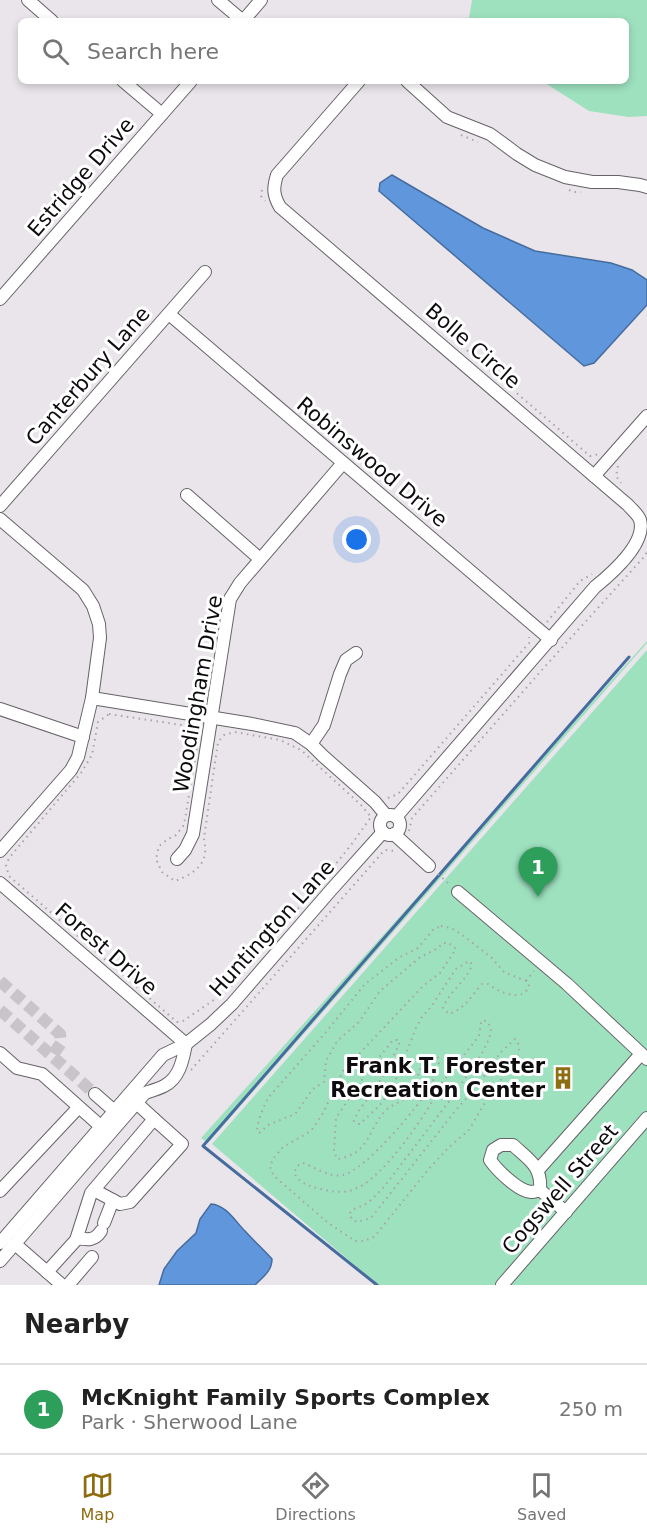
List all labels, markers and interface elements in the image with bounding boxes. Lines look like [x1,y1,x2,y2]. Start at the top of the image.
search box [18,18,629,84]
icon: search [39,35,72,68]
text: Search here [87,39,219,64]
street label: Estridge Drive [23,113,139,241]
street label: Bolle Circle [421,298,525,394]
street label: Canterbury Lane [21,302,155,450]
street label: Robinswood Drive [292,392,452,532]
your location [342,525,371,554]
street label: Woodingham Drive [169,593,227,795]
pin: 1 [518,848,558,897]
street label: Huntington Lane [205,855,339,1001]
street label: Forest Drive [50,898,162,1000]
place label: Frank T. Forester Recreation Center [330,1054,546,1102]
building icon: Frank T. Forester Recreation Center [550,1065,576,1091]
street label: Cogswell Street [497,1119,623,1259]
text: Nearby [24,1309,129,1339]
text: McKnight Family Sports Complex [81,1385,490,1410]
text: 1 [37,1397,50,1421]
text: 250 m [559,1397,623,1421]
text: Park · Sherwood Lane [81,1410,297,1434]
tab: Map [81,1469,114,1524]
tab: Directions [275,1469,356,1524]
tab: Saved [517,1469,566,1524]

